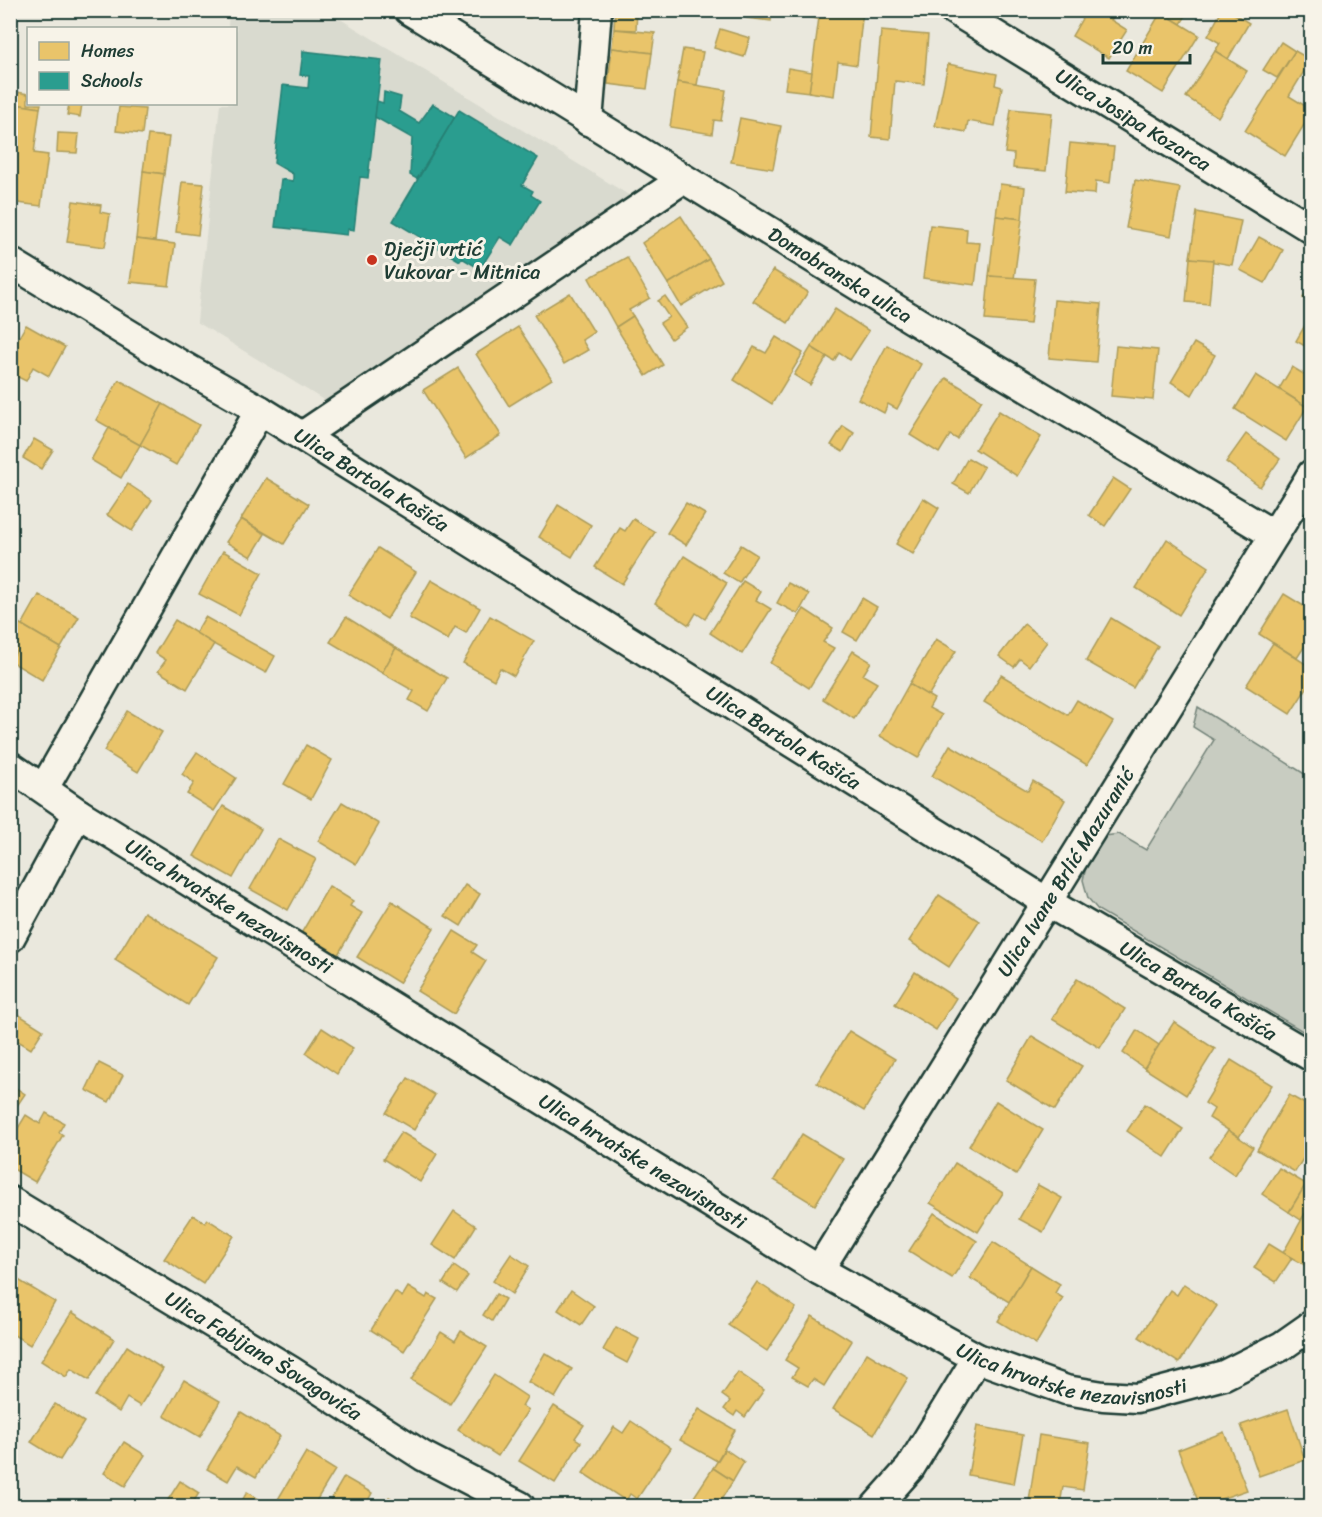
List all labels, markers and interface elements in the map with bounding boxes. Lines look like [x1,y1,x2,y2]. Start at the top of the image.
legend [27,27,237,105]
scale bar [1103,27,1190,65]
text: 20 m [1112,32,1152,64]
text: Homes [81,35,135,67]
street label: Ulica Josipa Kozarca [1048,58,1219,181]
text: Schools [81,65,143,97]
street label: Domobranska ulica [761,217,919,333]
place label: Dječji vrtić Vukovar - Mitnica [384,232,540,290]
marker: Dječji vrtić Vukovar - Mitnica [365,253,379,267]
street label: Ulica Bartola Kašića [287,418,457,542]
street label: Ulica Bartola Kašića [699,675,869,800]
street label: Ulica Ivane Brlić Mazuranić [987,759,1145,984]
street label: Ulica hrvatske nezavisnosti [118,829,340,984]
street label: Ulica Bartola Kašića [1113,931,1285,1051]
street label: Ulica hrvatske nezavisnosti [532,1084,754,1239]
street label: Ulica Fabijana Šovagovića [158,1281,370,1431]
street label: Ulica hrvatske nezavisnosti [950,1332,1191,1416]

